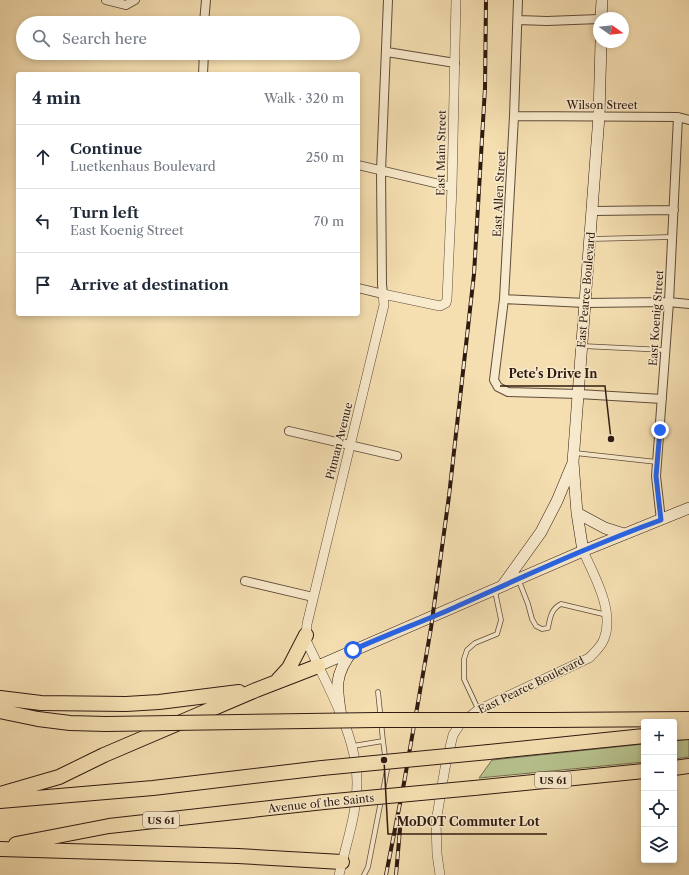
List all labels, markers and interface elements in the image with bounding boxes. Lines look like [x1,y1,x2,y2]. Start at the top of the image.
north arrow [593,12,629,48]
search box [16,16,360,60]
icon: search [30,27,52,49]
text: Search here [62,29,147,48]
text: 4 min [32,88,81,108]
text: Walk · 320 m [264,90,344,106]
street label: Wilson Street [565,98,638,112]
street label: East Main Street [433,110,449,196]
text: Continue [70,139,142,158]
icon: ahead [32,146,54,168]
text: 250 m [306,149,344,165]
street label: East Allen Street [490,150,508,237]
text: Luetkenhaus Boulevard [70,158,216,174]
text: Turn left [70,203,139,222]
icon: left [32,210,54,232]
text: 70 m [314,213,344,229]
text: East Koenig Street [70,222,184,238]
street label: East Pearce Boulevard [574,231,598,349]
street label: East Koenig Street [646,269,666,366]
icon: arrive [32,274,54,296]
text: Arrive at destination [70,275,229,294]
callout: Pete's Drive In [500,362,605,386]
text: Pete's Drive In [508,366,598,381]
street label: Pitman Avenue [323,401,355,481]
route end [651,421,669,439]
route start [344,641,362,659]
street label: East Pearce Boulevard [476,653,587,717]
map controls [641,719,677,863]
button: + [641,719,677,755]
button: − [641,755,677,791]
road number: US 61 [535,772,571,788]
street label: Avenue of the Saints [266,790,375,816]
button: locate [641,791,677,827]
callout: MoDOT Commuter Lot [388,810,547,834]
road number: US 61 [143,812,179,828]
text: MoDOT Commuter Lot [396,814,540,829]
button: layers [641,827,677,863]

